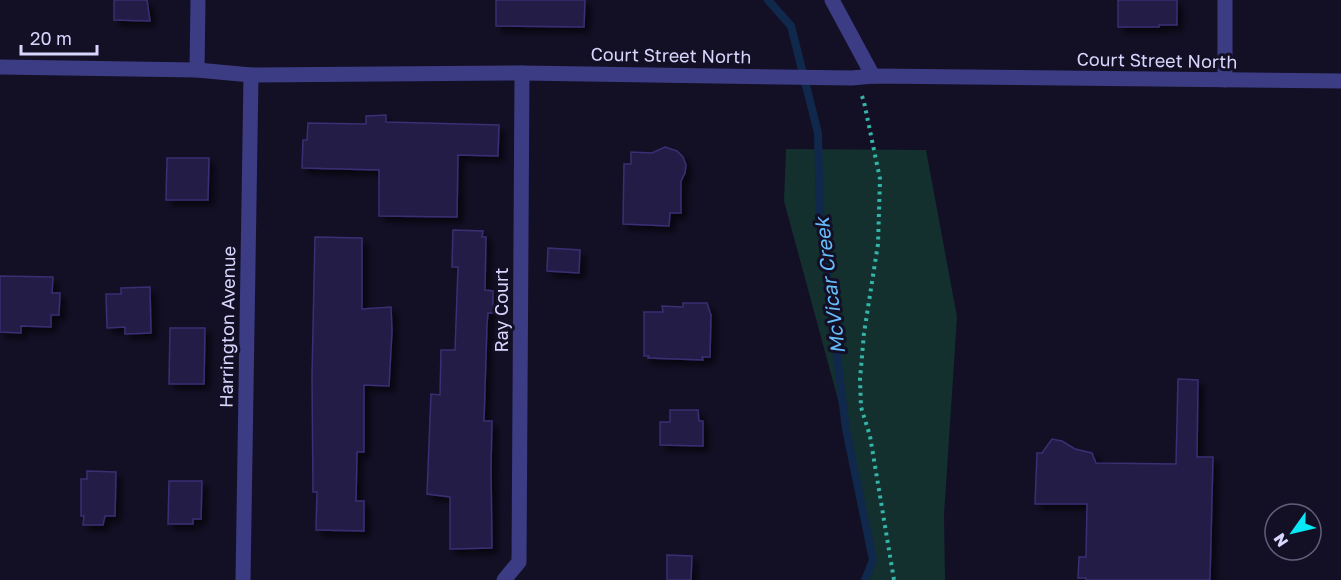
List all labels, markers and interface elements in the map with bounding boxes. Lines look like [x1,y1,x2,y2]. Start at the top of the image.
scale bar [21,18,98,56]
text: 20 m [30,27,72,49]
street label: Court Street North [590,43,752,67]
street label: Court Street North [1076,48,1238,72]
water label: McVicar Creek [808,214,849,356]
street label: Harrington Avenue [215,246,239,408]
street label: Ray Court [490,268,512,352]
north arrow [1263,502,1323,562]
text: N [1269,530,1292,551]

